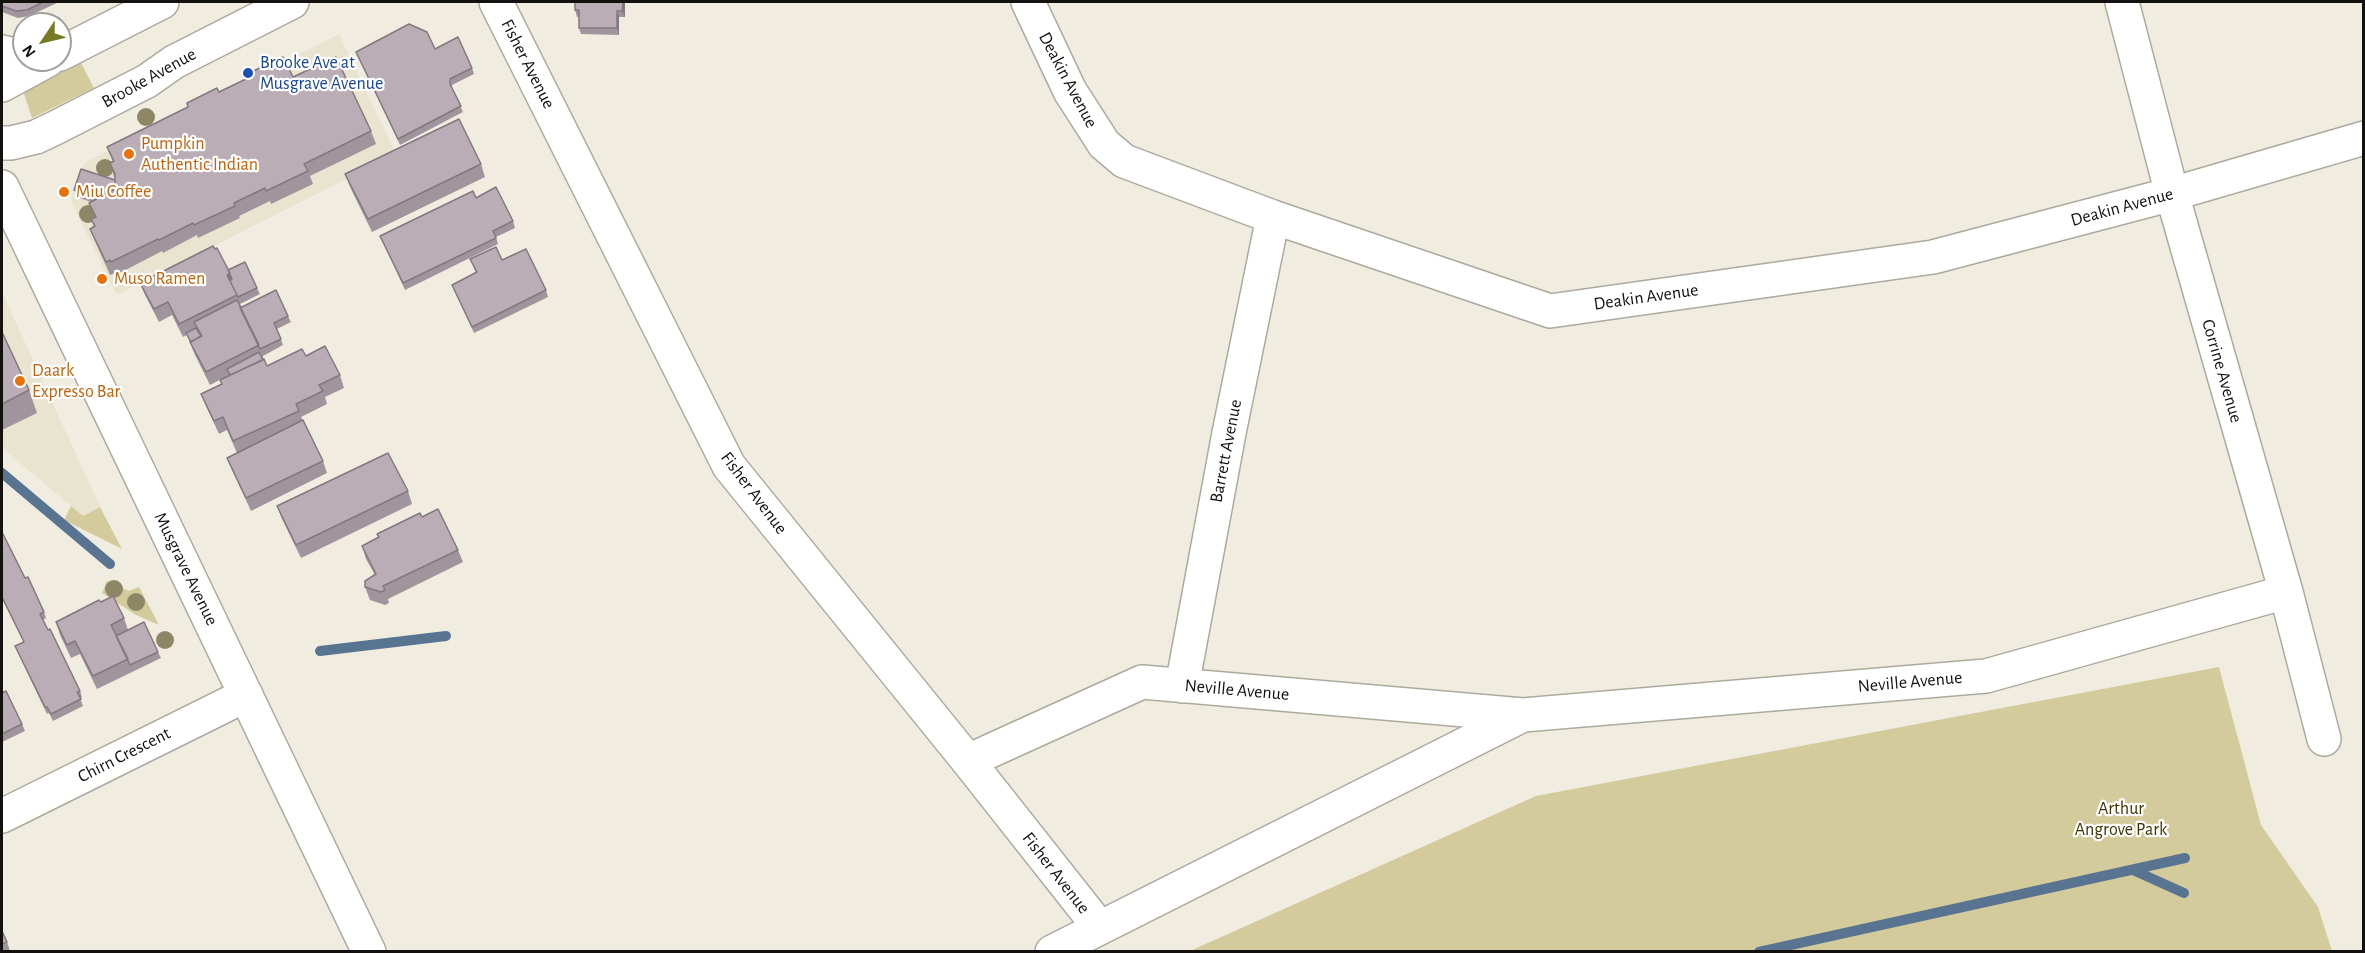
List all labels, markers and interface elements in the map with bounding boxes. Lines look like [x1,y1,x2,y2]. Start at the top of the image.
north arrow [12,12,72,72]
street label: Fisher Avenue [496,16,560,112]
street label: Deakin Avenue [1034,28,1102,132]
text: N [19,42,39,60]
street label: Brooke Avenue [98,43,200,113]
place label: Brooke Ave at Musgrave Avenue [260,52,383,94]
marker: Brooke Ave at Musgrave Avenue [241,66,255,80]
place label: Pumpkin Authentic Indian [141,133,258,176]
marker: Pumpkin Authentic Indian [122,147,136,161]
place label: Miu Coffee [76,181,151,203]
street label: Deakin Avenue [2068,183,2176,231]
marker: Miu Coffee [57,185,71,199]
place label: Muso Ramen [114,268,205,290]
marker: Muso Ramen [95,272,109,286]
street label: Deakin Avenue [1592,279,1700,315]
street label: Corrine Avenue [2197,317,2247,425]
place label: Daark Expresso Bar [32,360,120,403]
marker: Daark Expresso Bar [13,374,27,388]
street label: Barrett Avenue [1205,398,1247,504]
street label: Fisher Avenue [716,447,792,539]
street label: Musgrave Avenue [149,509,223,629]
street label: Neville Avenue [1857,667,1963,697]
street label: Neville Avenue [1184,675,1290,705]
street label: Chirn Crescent [74,722,174,788]
park label: Arthur Angrove Park [2075,798,2167,840]
street label: Fisher Avenue [1017,828,1095,918]

